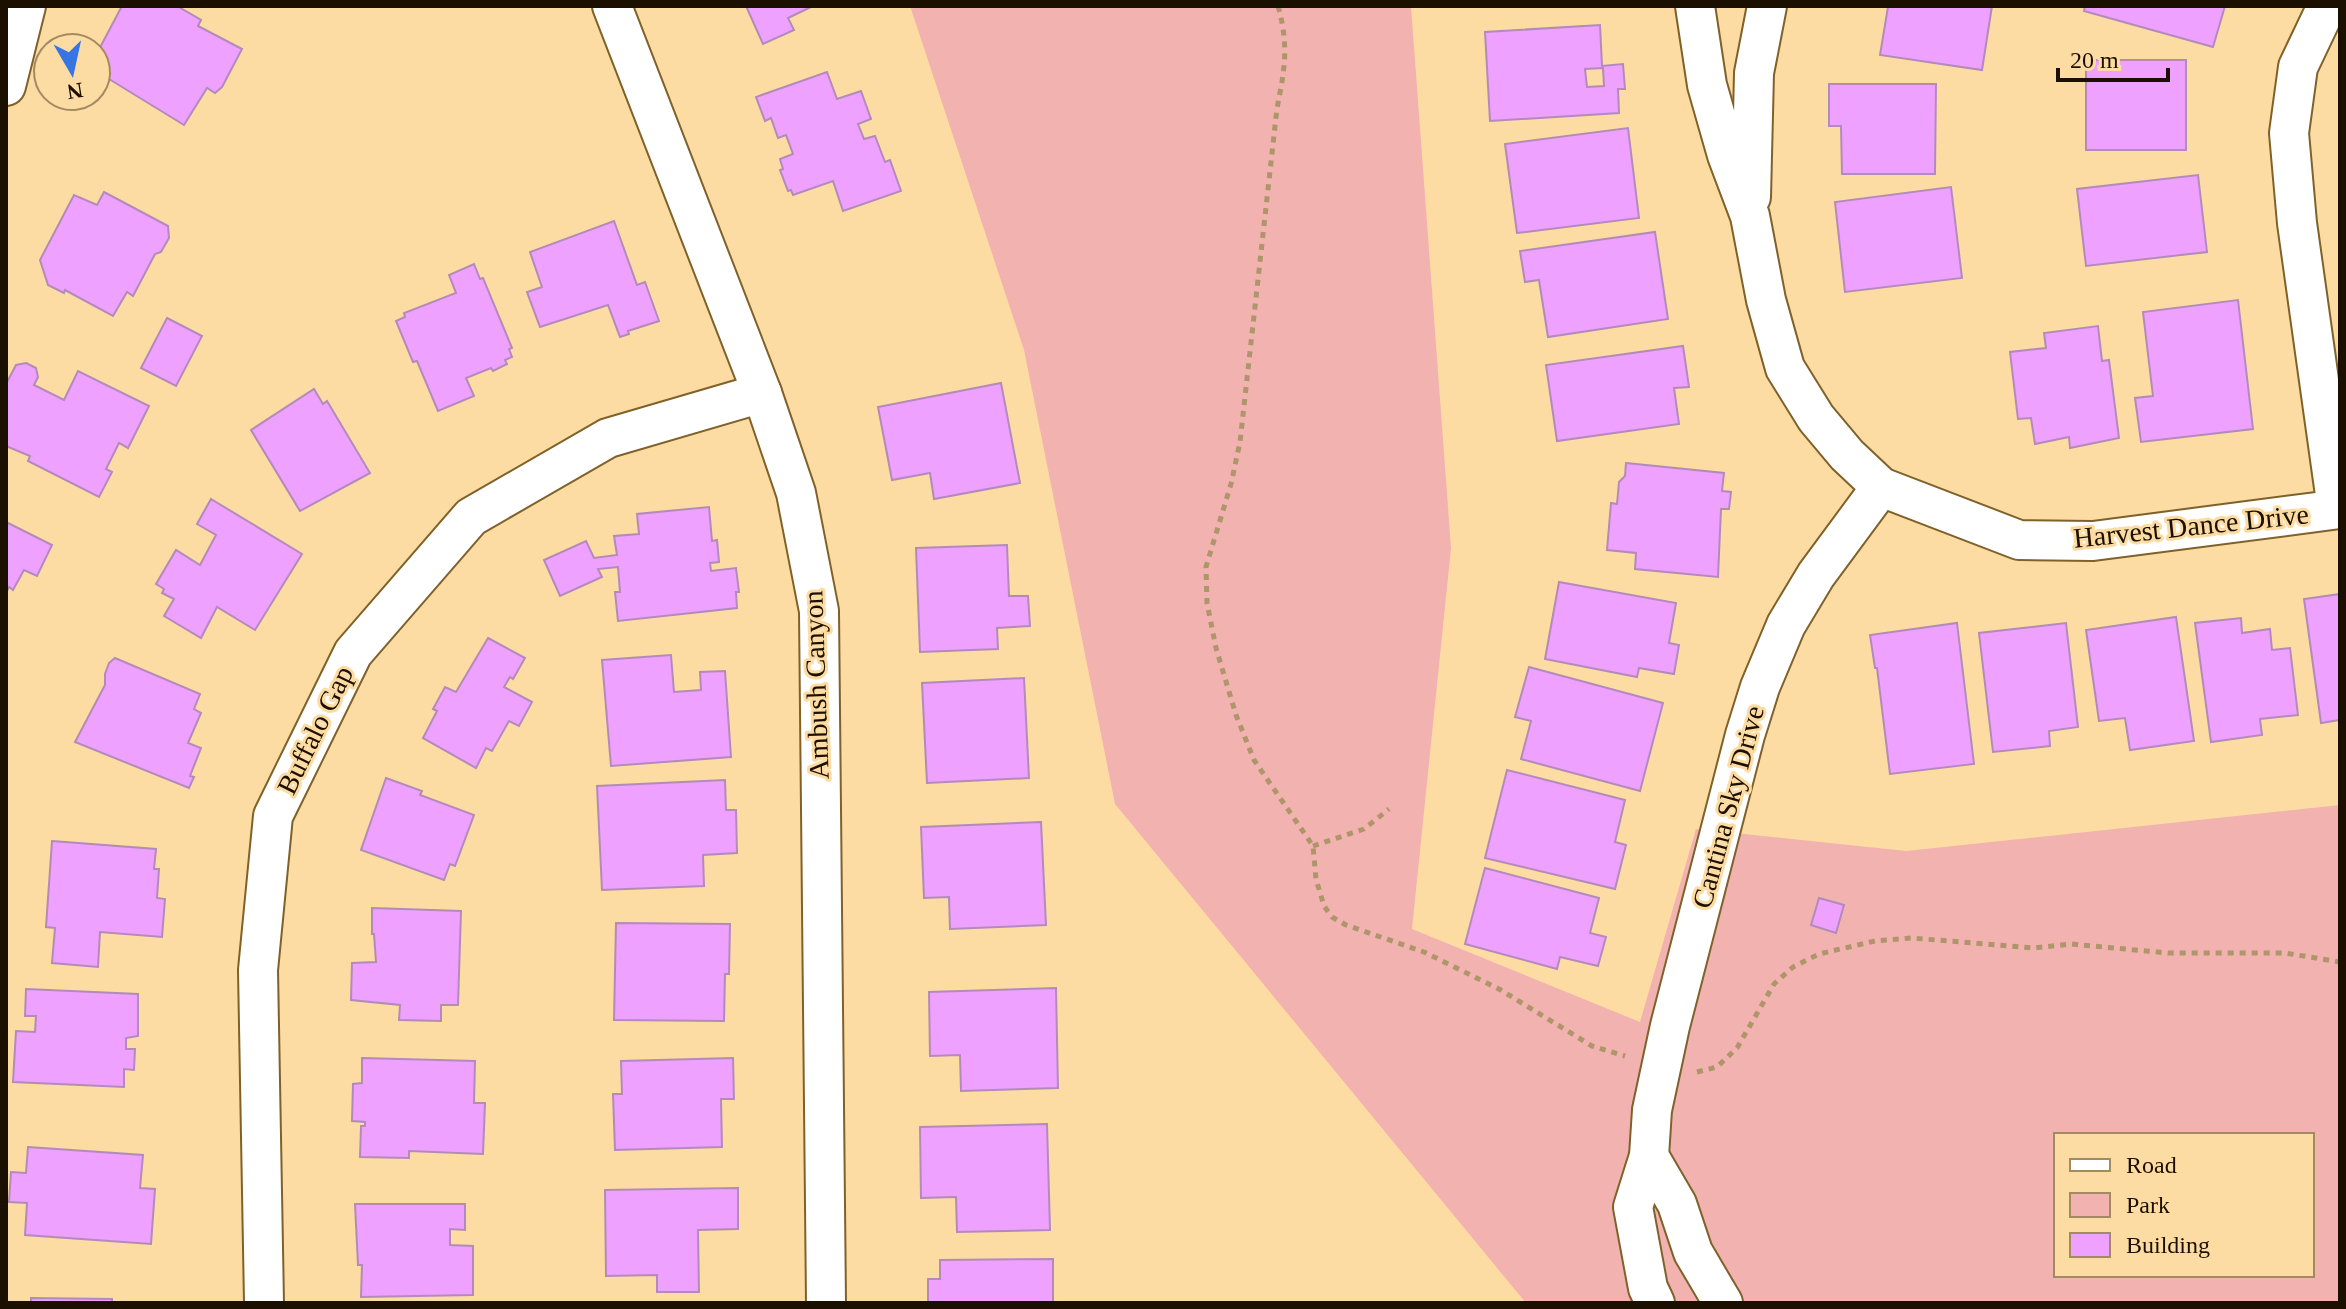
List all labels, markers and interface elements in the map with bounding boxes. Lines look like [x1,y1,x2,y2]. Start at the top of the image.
north arrow [32,32,112,112]
scale bar [2058,32,2168,82]
text: 20 m [2070,47,2119,73]
text: N [65,78,85,105]
street label: Harvest Dance Drive [2072,498,2310,554]
street label: Ambush Canyon [797,590,835,780]
street label: Buffalo Gap [271,661,359,799]
street label: Cantina Sky Drive [1686,702,1770,912]
legend [2054,1133,2314,1277]
text: Road [2126,1152,2177,1178]
text: Park [2126,1192,2170,1218]
text: Building [2126,1232,2210,1258]

